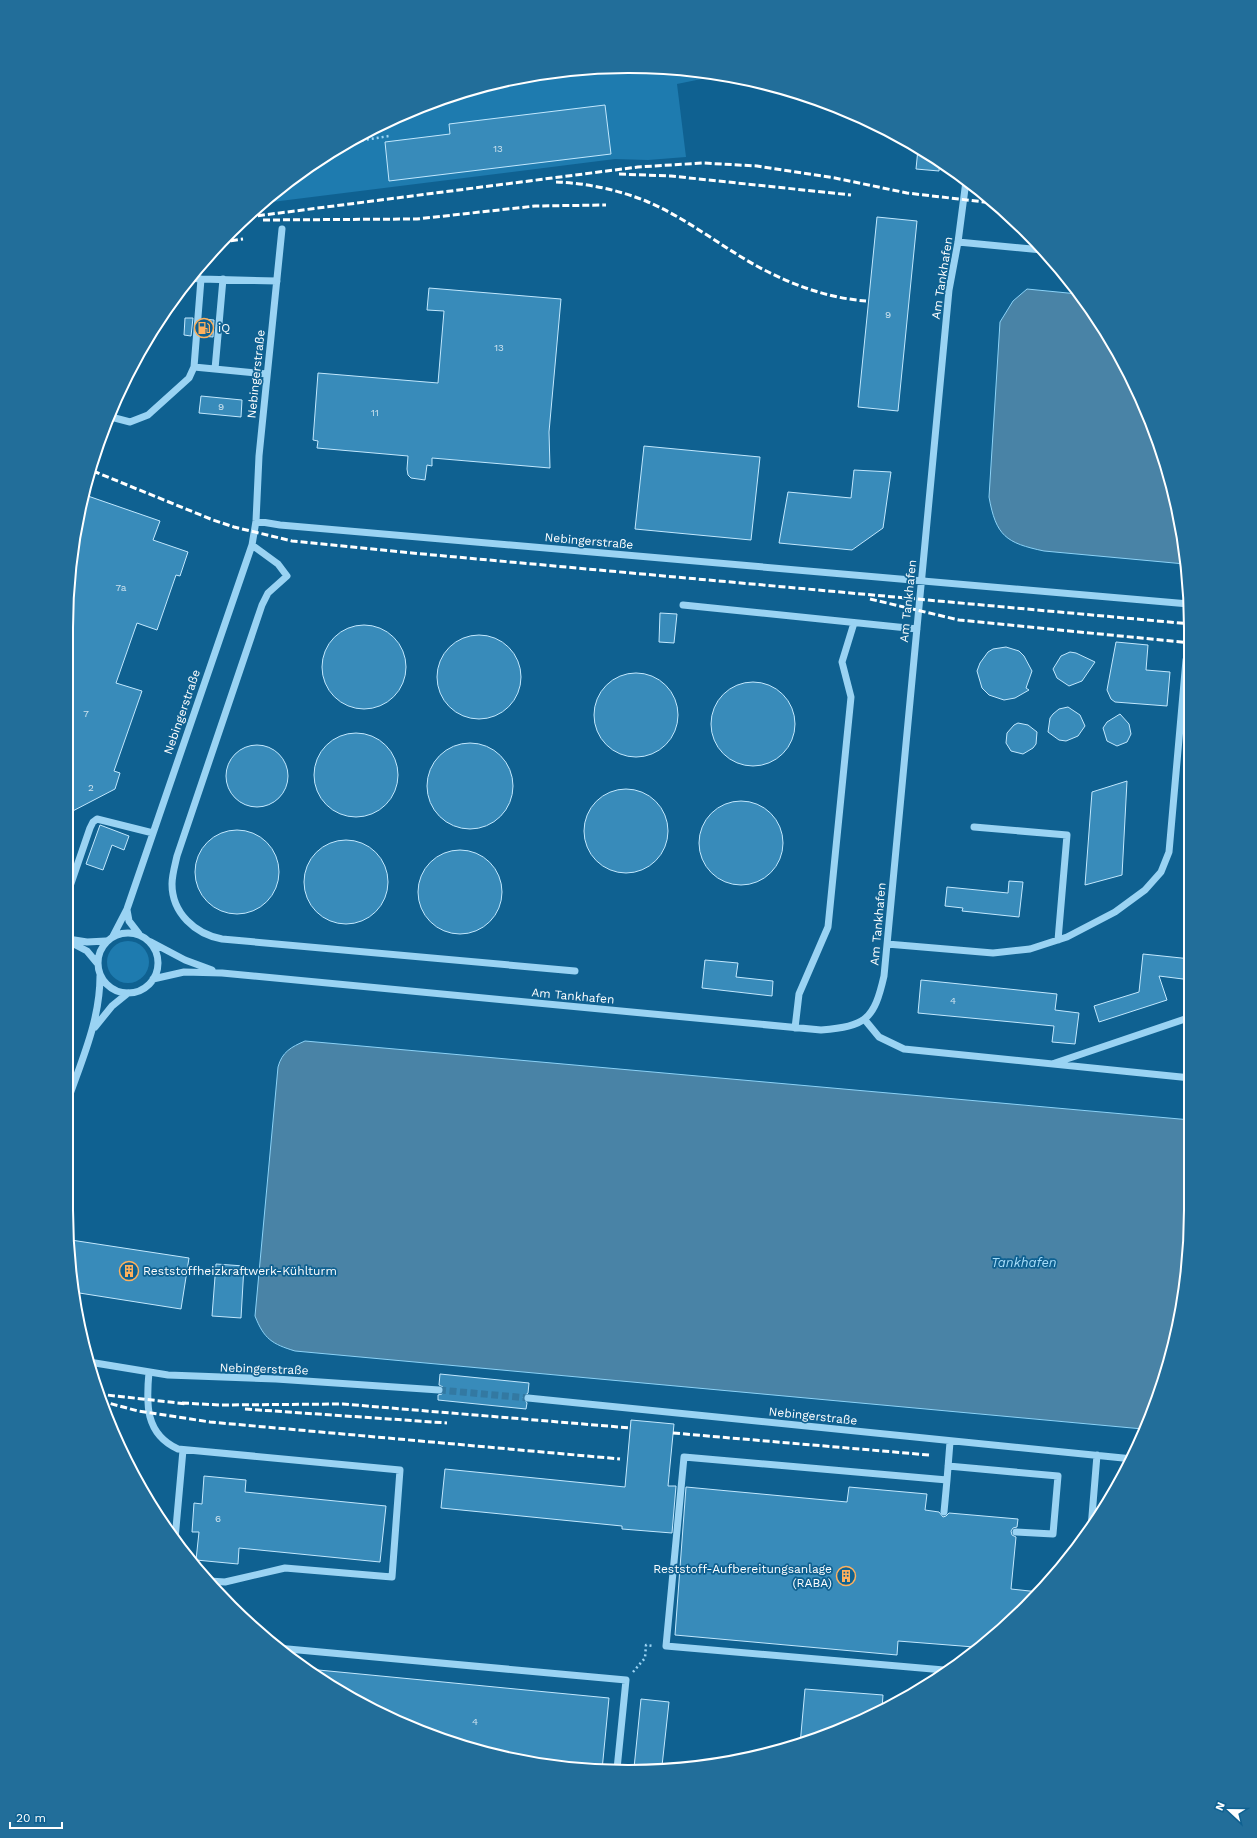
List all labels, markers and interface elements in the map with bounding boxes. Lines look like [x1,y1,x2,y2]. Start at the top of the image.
house number: 13 [493,143,503,154]
street label: Am Tankhafen [929,236,955,320]
house number: 9 [885,309,891,320]
fuel station icon: iQ [193,317,215,339]
place label: iQ [218,321,230,335]
street label: Nebingerstraße [244,329,268,419]
house number: 13 [494,342,504,353]
house number: 9 [218,401,224,412]
house number: 11 [371,407,379,418]
street label: Nebingerstraße [544,530,634,552]
street label: Am Tankhafen [897,559,919,643]
house number: 7a [116,582,127,593]
street label: Nebingerstraße [161,668,203,756]
house number: 7 [83,708,89,719]
house number: 2 [88,782,94,793]
street label: Am Tankhafen [867,882,889,966]
street label: Am Tankhafen [531,985,615,1007]
house number: 4 [950,995,956,1006]
water label: Tankhafen [991,1255,1057,1270]
building icon: Reststoffheizkraftwerk-Kühlturm [118,1260,140,1282]
place label: Reststoffheizkraftwerk-Kühlturm [143,1264,337,1278]
street label: Nebingerstraße [219,1360,309,1378]
street label: Nebingerstraße [768,1404,858,1428]
house number: 6 [215,1513,221,1524]
place label: Reststoff-Aufbereitungsanlage (RABA) [653,1562,832,1590]
building icon: Reststoff-Aufbereitungsanlage (RABA) [835,1565,857,1587]
house number: 4 [472,1716,478,1727]
north arrow [1209,1790,1249,1830]
text: N [1213,1800,1228,1813]
scale bar [10,1804,62,1830]
text: 20 m [16,1811,46,1825]

